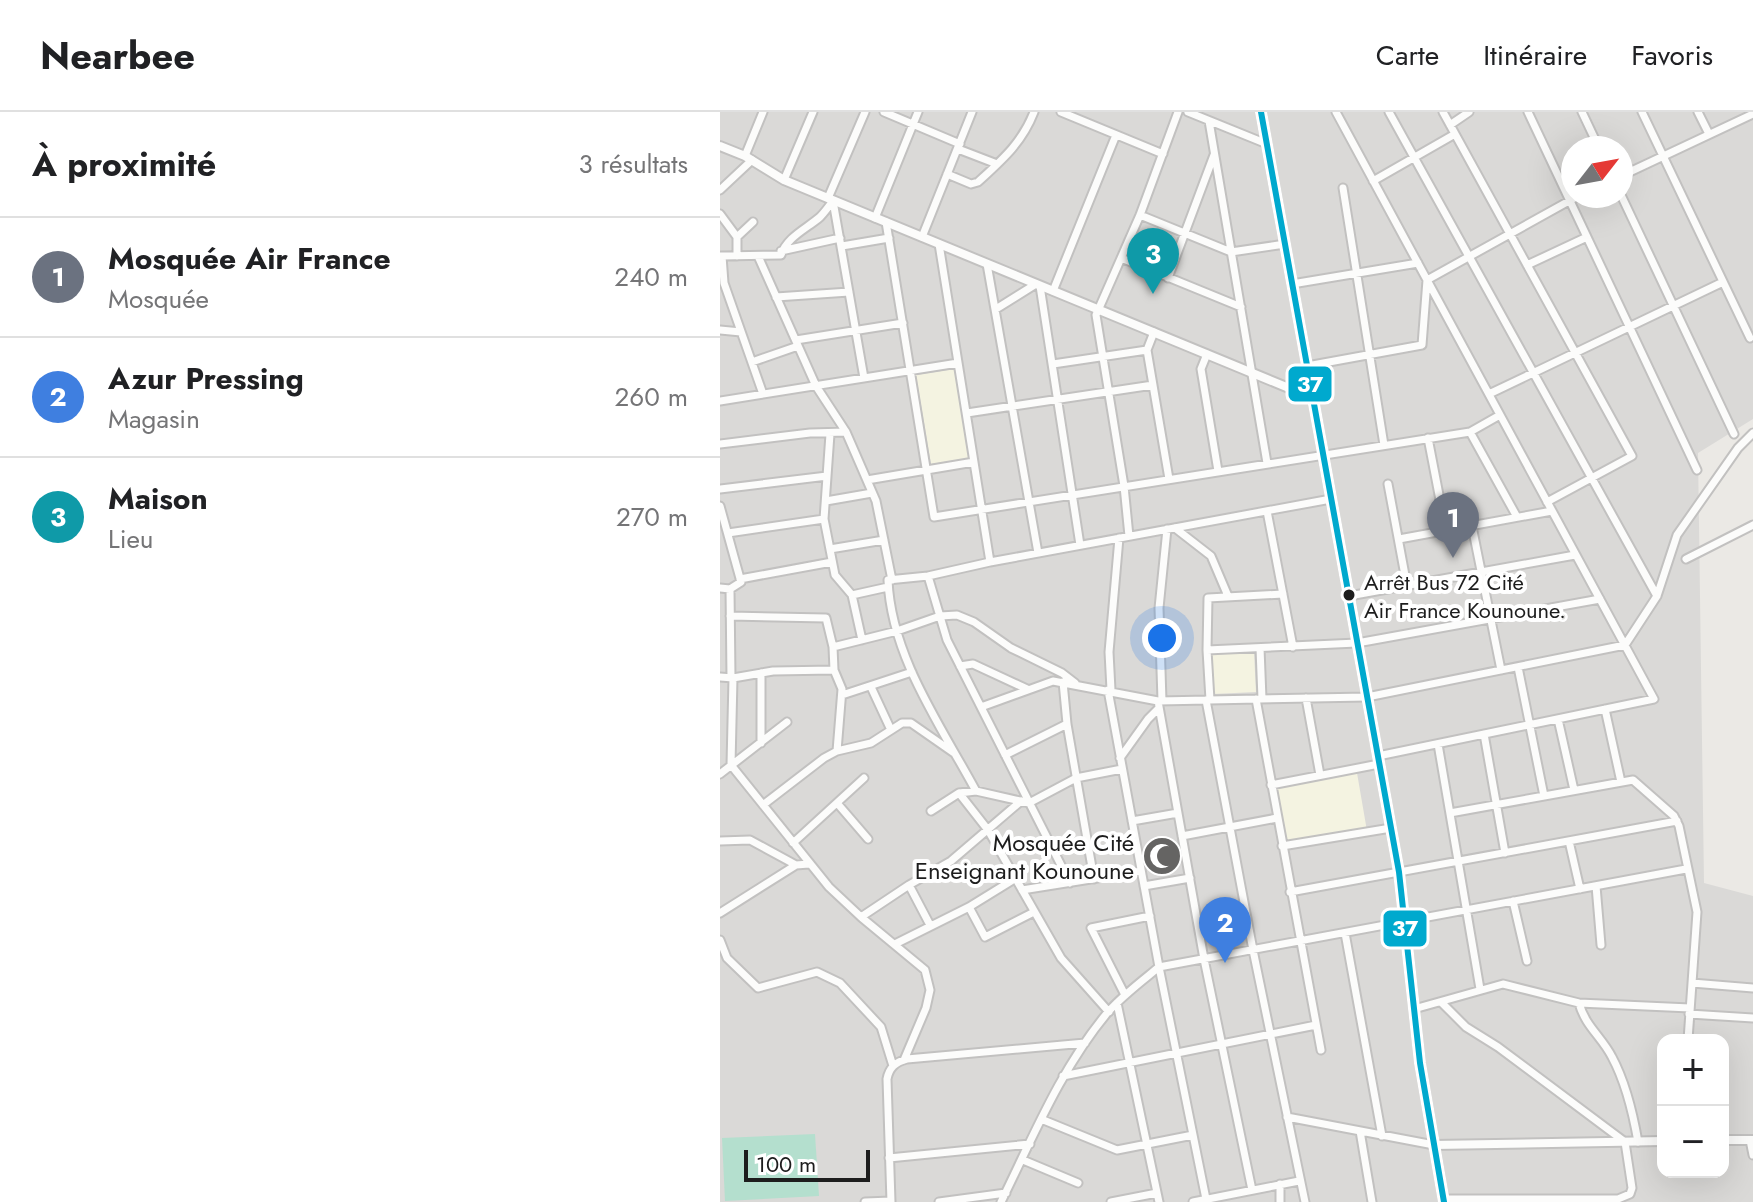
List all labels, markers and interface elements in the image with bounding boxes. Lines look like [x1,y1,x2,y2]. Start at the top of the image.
text: Nearbee [40,28,195,83]
text: Carte [1376,35,1439,76]
text: Itinéraire [1483,35,1587,76]
text: Favoris [1631,35,1713,76]
north arrow [1561,136,1633,208]
text: À proximité [32,140,216,189]
text: 3 résultats [579,145,688,183]
pin: 3 [1127,228,1179,294]
text: Mosquée Air France [108,237,391,280]
text: 1 [51,258,65,296]
text: 240 m [614,258,688,296]
text: Mosquée [108,280,209,318]
text: Azur Pressing [108,357,304,400]
line badge: 37 [1287,365,1333,403]
text: 37 [1297,368,1324,400]
text: 2 [49,378,67,416]
text: 260 m [615,378,688,416]
text: Magasin [108,400,200,438]
text: Maison [108,477,208,520]
pin: 1 [1427,492,1479,558]
text: 3 [50,498,66,536]
text: 270 m [616,498,688,536]
text: Lieu [108,520,154,558]
place label: Arrêt Bus 72 Cité Air France Kounoune. [1364,566,1566,626]
marker: Arrêt Bus 72 Cité Air France Kounoune. [1341,587,1357,603]
your location [1142,618,1182,658]
place label: Mosquée Cité Enseignant Kounoune [915,825,1134,888]
mosque icon: Mosquée Cité Enseignant Kounoune [1141,835,1183,877]
pin: 2 [1199,897,1251,963]
line badge: 37 [1382,909,1428,948]
text: 37 [1392,912,1419,944]
map controls [1657,1034,1729,1178]
button: + [1657,1034,1729,1106]
button: − [1657,1106,1729,1178]
scale bar [744,1146,870,1182]
text: 100 m [756,1148,816,1180]

